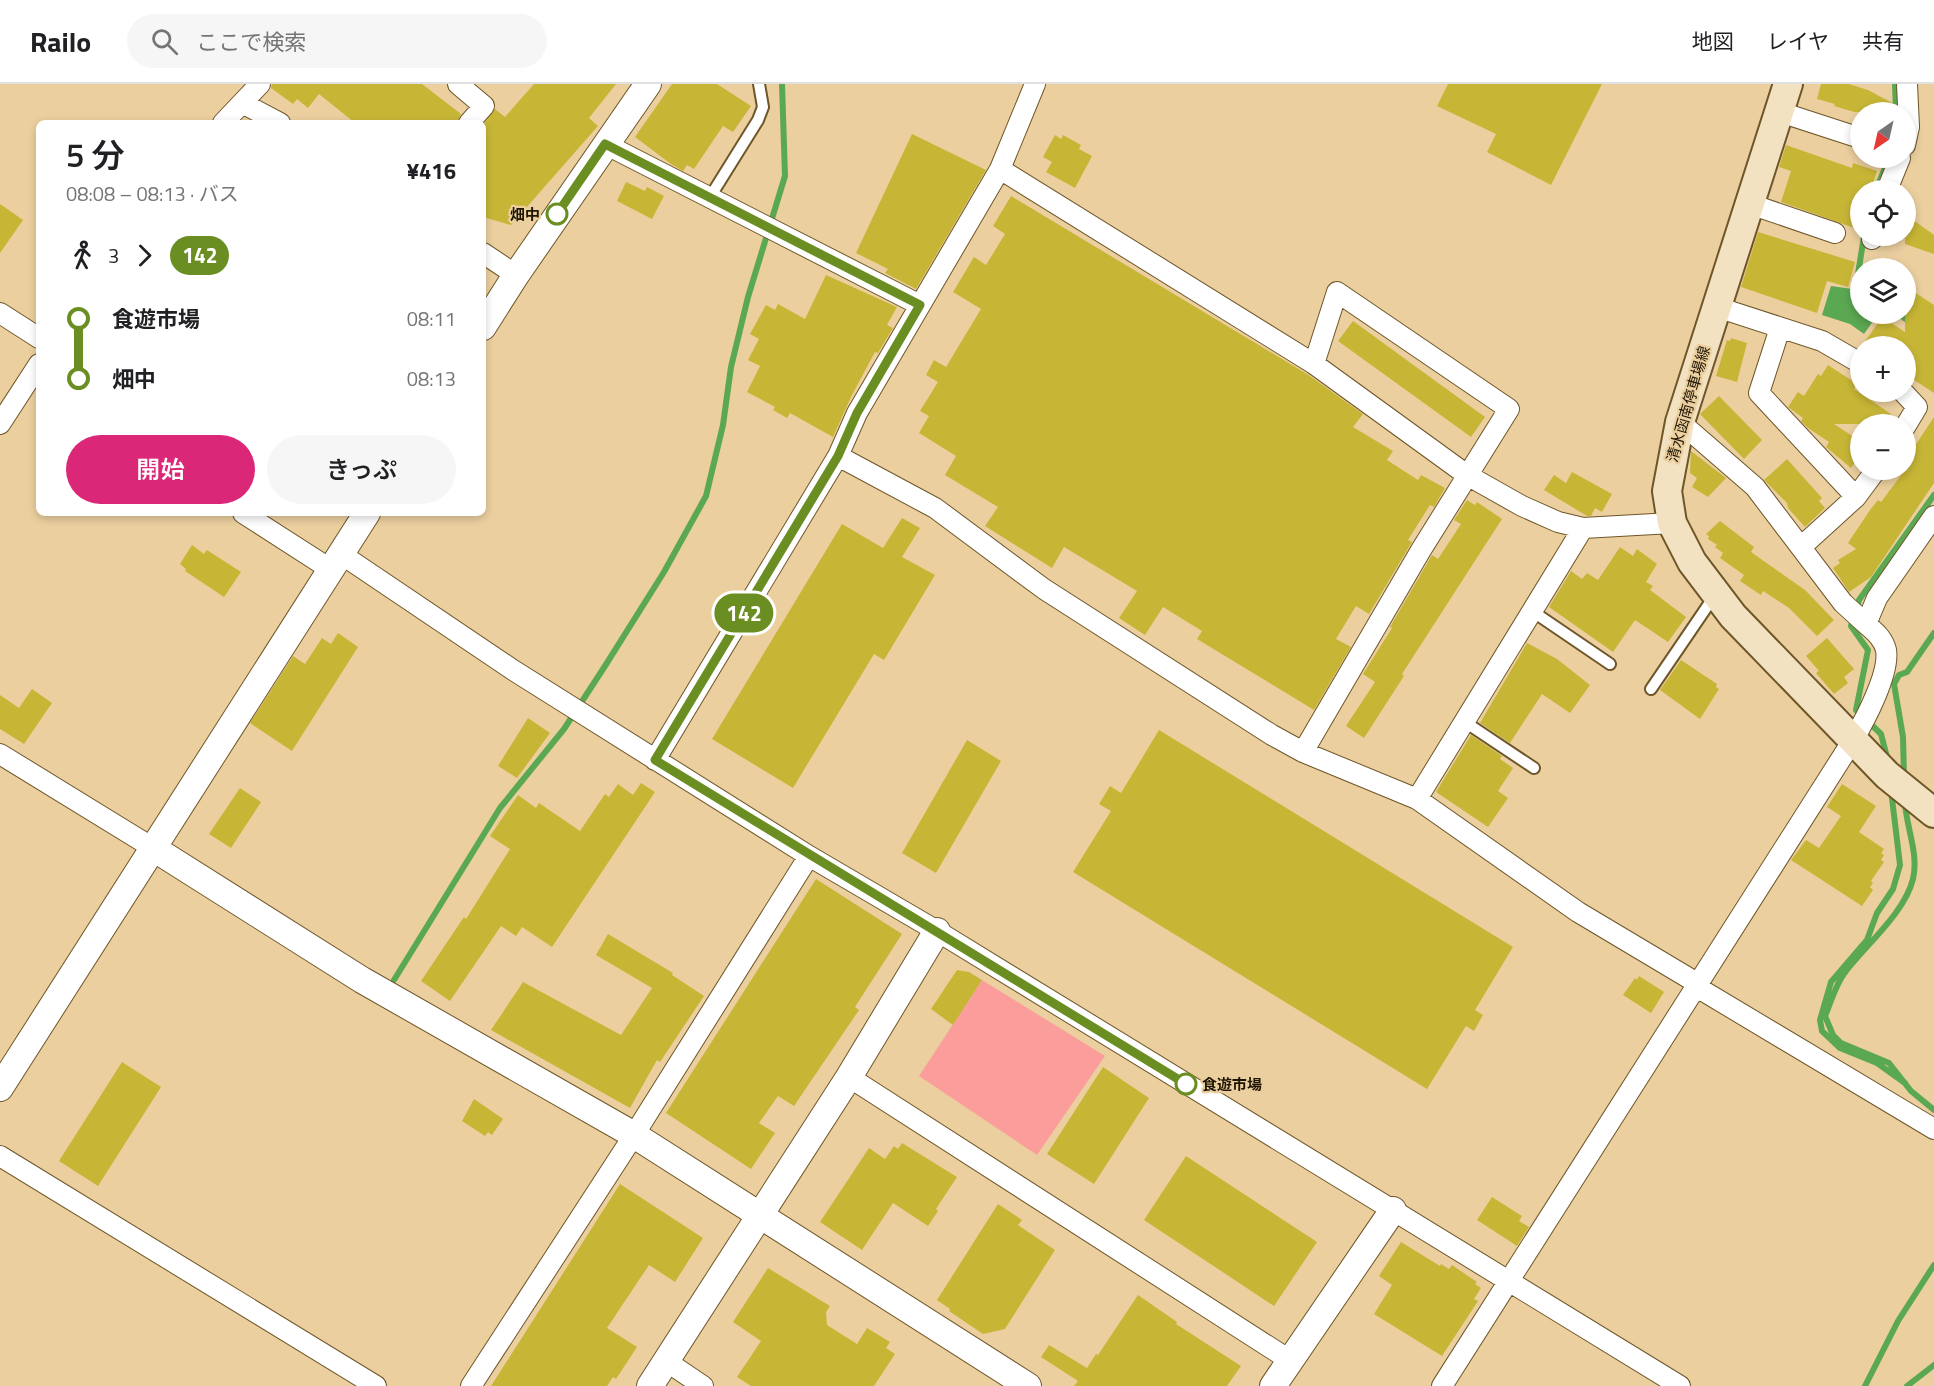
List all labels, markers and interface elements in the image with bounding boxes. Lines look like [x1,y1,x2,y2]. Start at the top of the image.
search box [127,14,547,68]
text: Railo [30,20,91,63]
icon: search [148,25,181,58]
text: ここで検索 [196,25,306,59]
text: 地図 [1692,25,1734,57]
text: レイヤ [1767,25,1829,57]
text: 共有 [1862,25,1904,57]
north arrow [1850,102,1916,168]
map controls [1850,102,1916,480]
text: 5 分 [66,130,125,180]
text: ¥416 [407,154,456,188]
text: 08:08 – 08:13 · バス [66,178,239,209]
button: locate [1850,180,1916,246]
place label: 畑中 [510,203,540,226]
marker: 畑中 [546,203,568,225]
icon: walk [66,239,99,272]
icon: forward [128,239,161,272]
text: 142 [182,239,217,271]
text: 3 [108,240,119,271]
button: layers [1850,258,1916,324]
text: 食遊市場 [112,302,200,336]
text: 08:11 [407,303,456,334]
button: + [1850,336,1916,402]
street label: 清水函南停車場線 [1660,343,1716,465]
text: 畑中 [112,362,156,396]
text: 08:13 [407,363,456,394]
button: − [1850,414,1916,480]
button: 開始 [66,435,255,504]
button: きっぷ [267,435,456,504]
line badge: 142 [710,594,778,632]
text: 142 [726,597,762,629]
marker: 食遊市場 [1175,1073,1197,1095]
place label: 食遊市場 [1202,1073,1262,1096]

